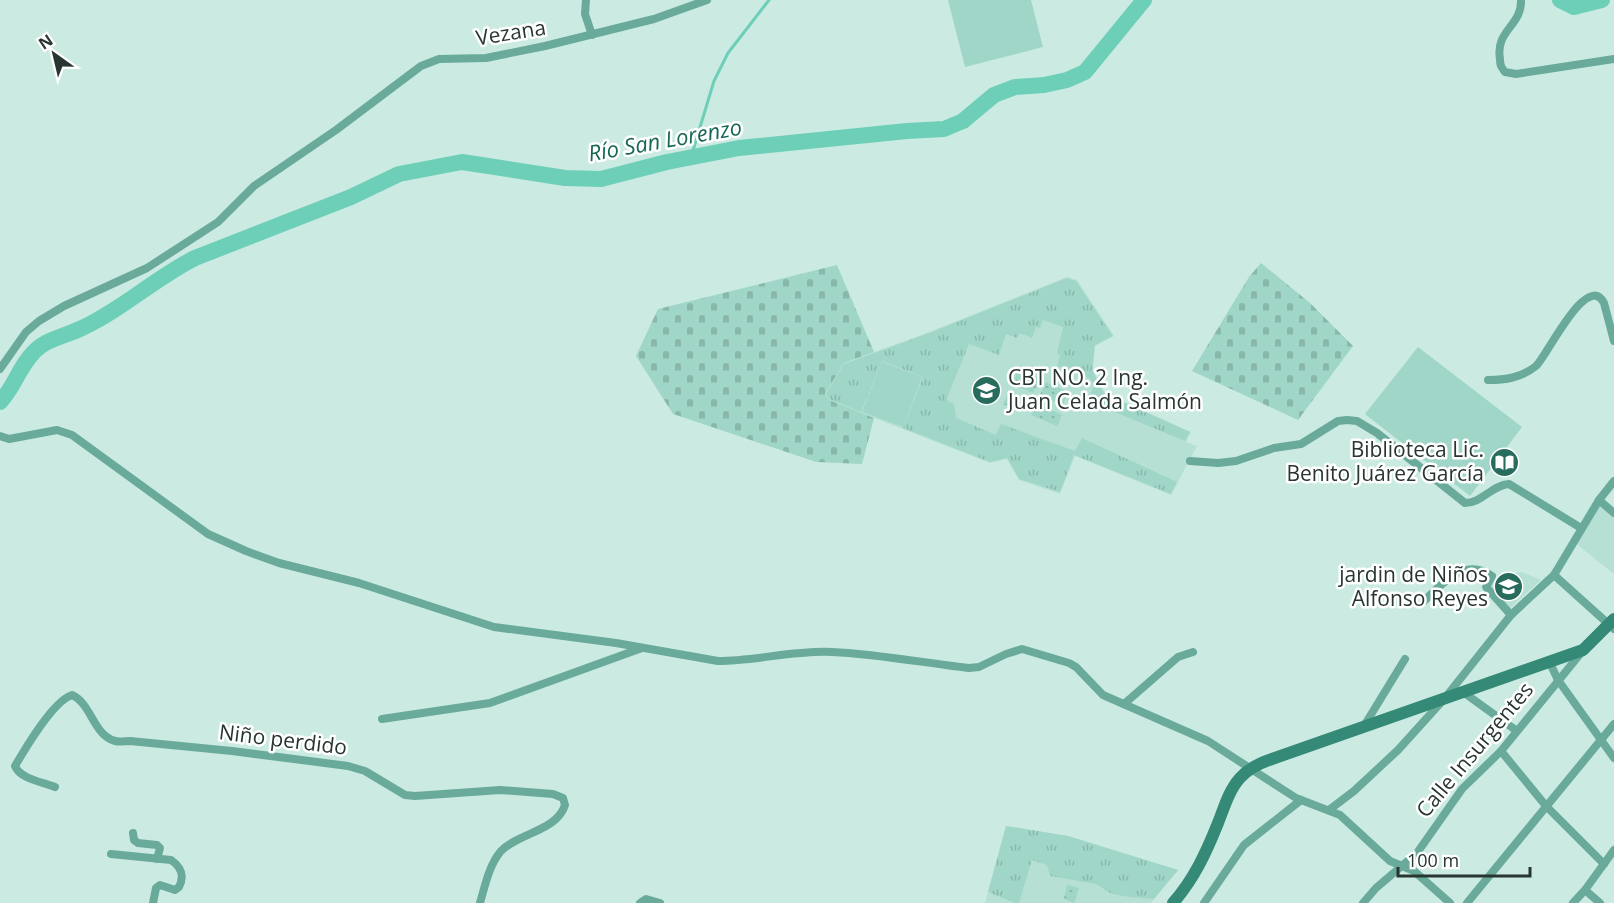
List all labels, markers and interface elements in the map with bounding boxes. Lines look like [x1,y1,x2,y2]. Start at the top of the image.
street label: Vezana [474,13,548,51]
north arrow [24,24,84,84]
text: N [34,29,57,54]
water label: Río San Lorenzo [586,111,744,167]
place label: CBT NO. 2 Ing. Juan Celada Salmón [1006,363,1202,415]
school or university icon: CBT NO. 2 Ing. Juan Celada Salmón [971,374,1003,406]
place label: Biblioteca Lic. Benito Juárez García [1286,435,1484,487]
library icon: Biblioteca Lic. Benito Juárez García [1489,446,1521,478]
place label: jardin de Niños Alfonso Reyes [1337,560,1488,612]
school or university icon: jardin de Niños Alfonso Reyes [1493,571,1525,603]
street label: Calle Insurgentes [1409,676,1539,823]
street label: Niño perdido [217,717,349,761]
scale bar [1398,840,1530,878]
text: 100 m [1407,848,1459,872]

